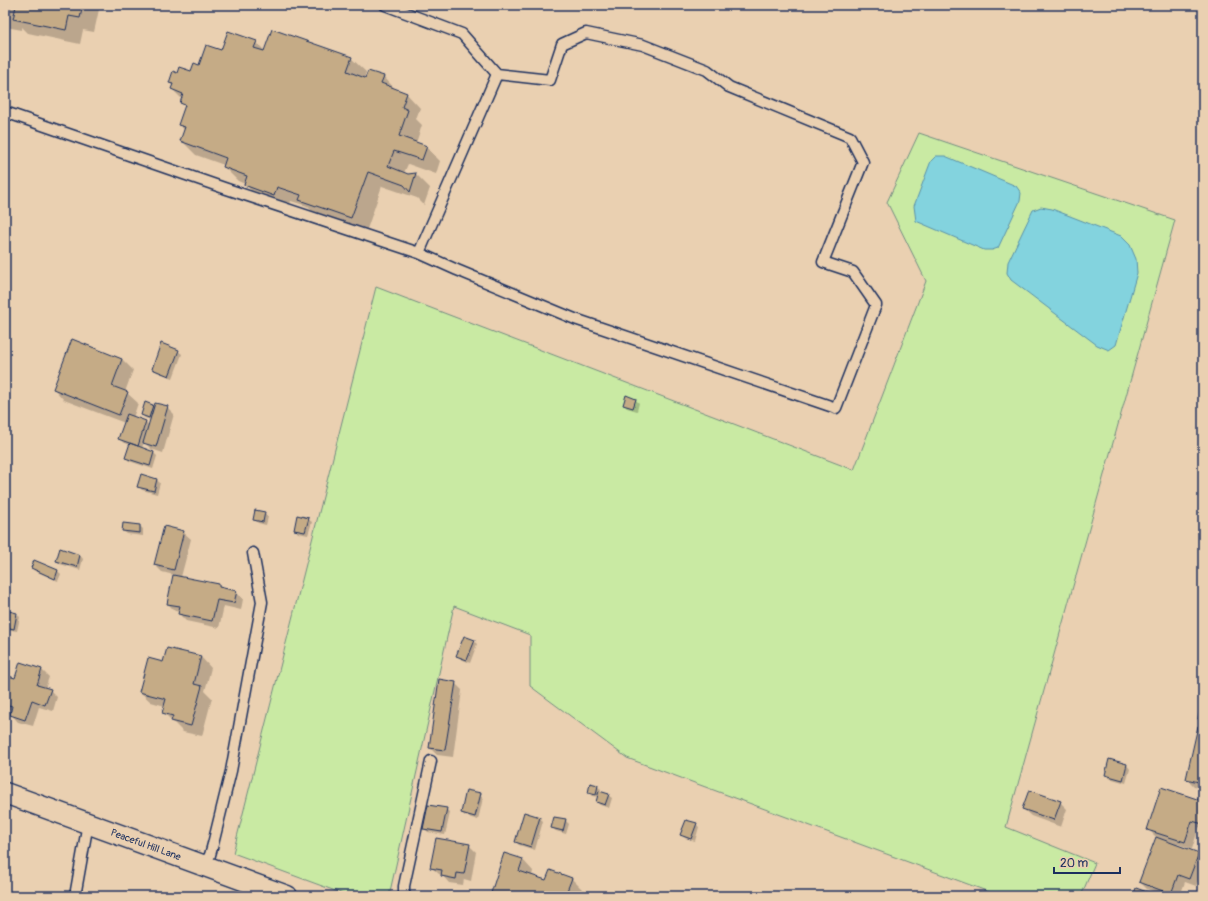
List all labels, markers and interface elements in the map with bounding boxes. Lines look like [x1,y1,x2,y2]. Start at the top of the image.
street label: Peaceful Hill Lane [109,827,183,863]
scale bar [1054,849,1120,875]
text: 20 m [1060,856,1089,871]

